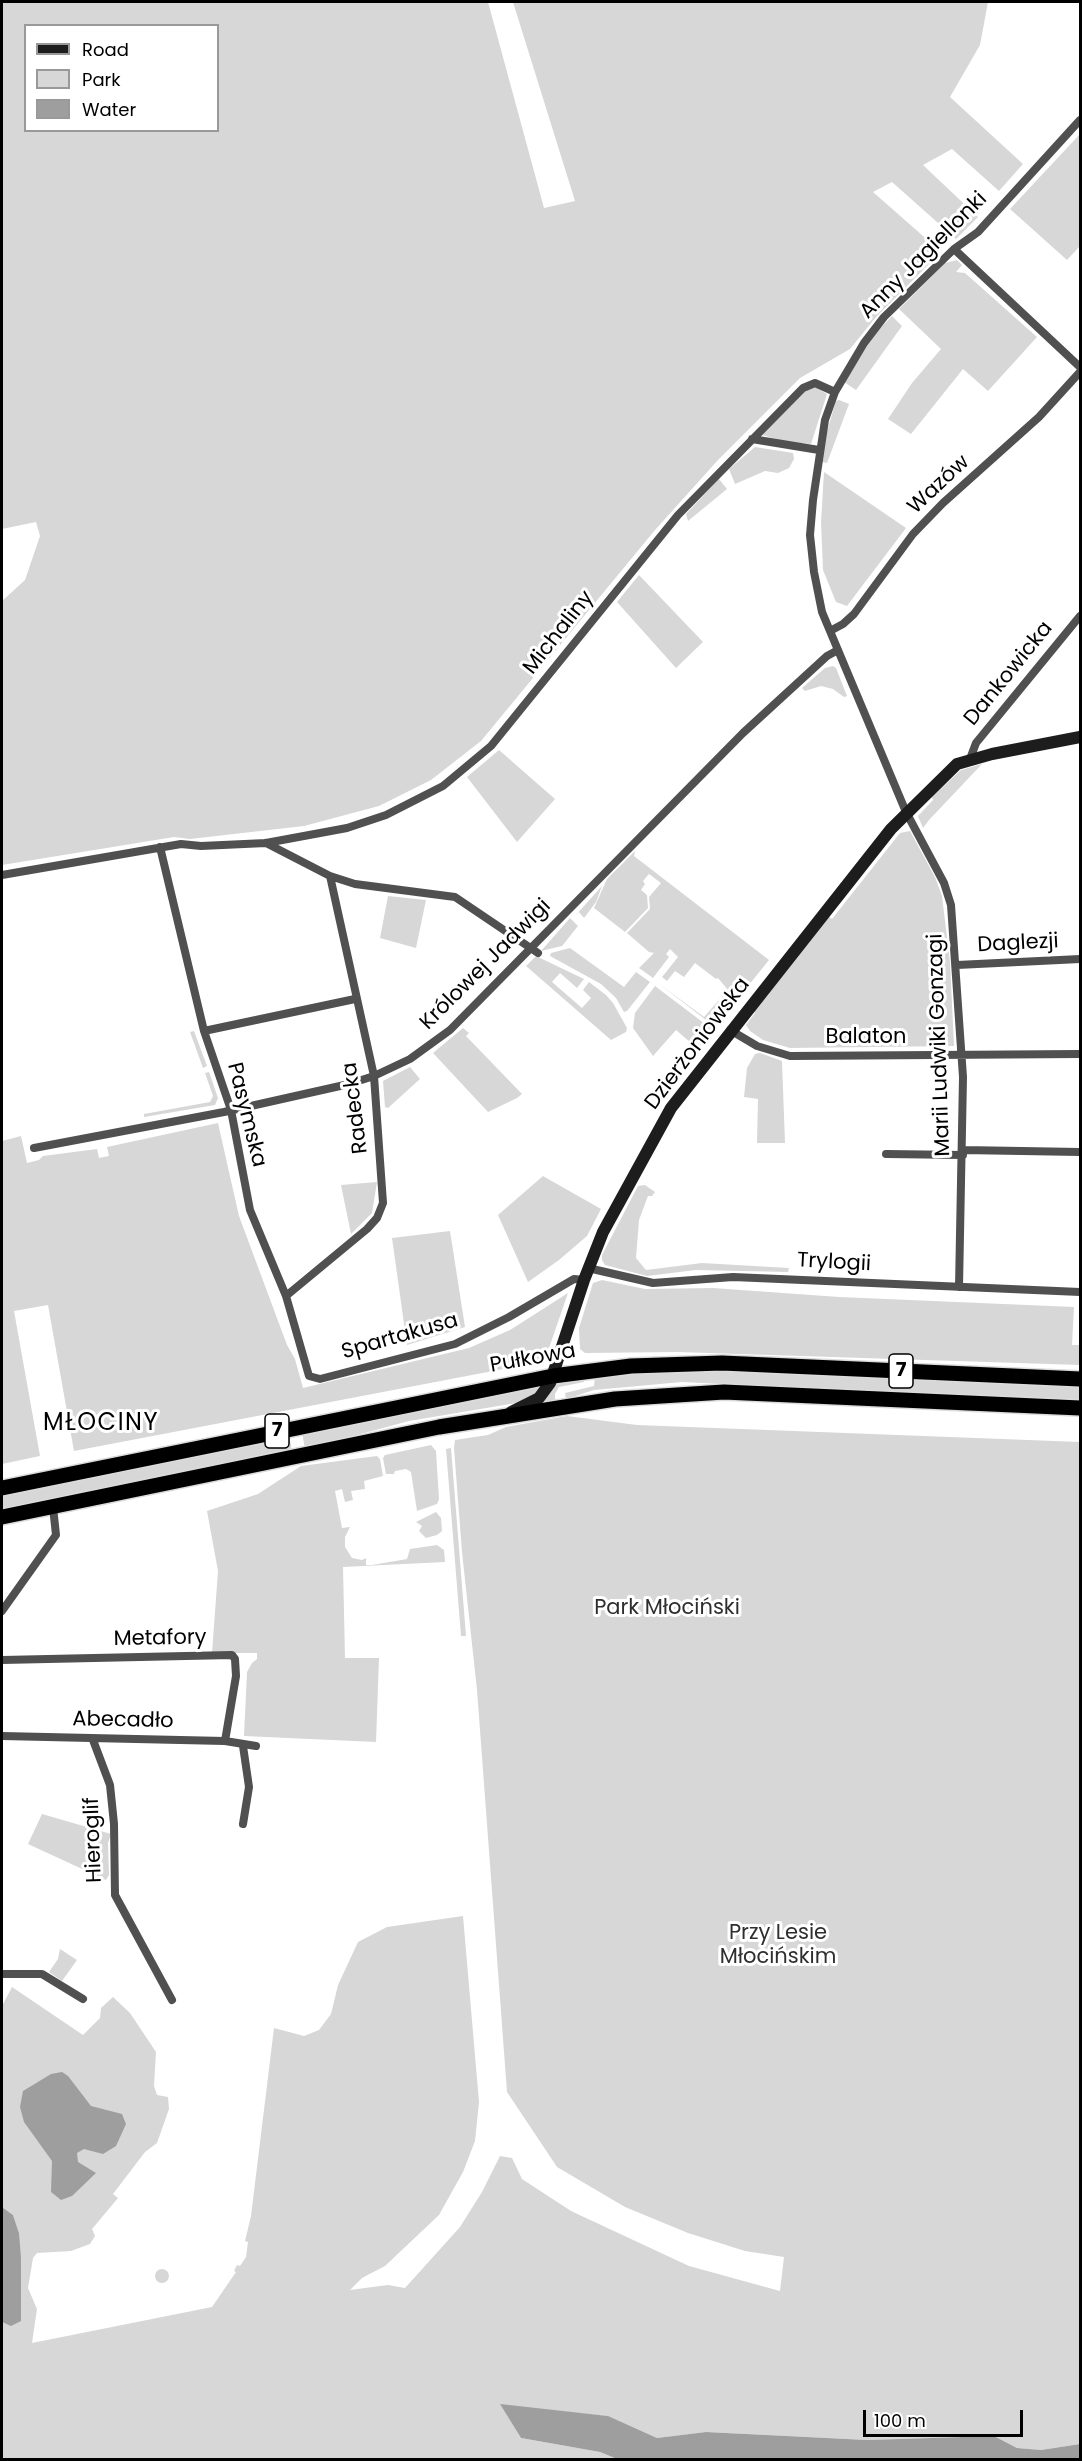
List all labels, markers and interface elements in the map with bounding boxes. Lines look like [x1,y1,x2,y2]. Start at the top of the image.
legend [24,24,219,132]
text: Road [82,37,129,62]
text: Park [82,67,121,92]
text: Water [82,97,136,122]
street label: Anny Jagiellonki [855,187,993,325]
street label: Wazów [903,450,975,520]
street label: Michaliny [519,586,599,680]
street label: Dankowicka [959,617,1059,731]
street label: Królowej Jadwigi [415,894,557,1036]
street label: Daglezji [977,929,1059,959]
street label: Marii Ludwiki Gonzagi [924,933,956,1157]
street label: Dzierżoniowska [640,973,756,1115]
street label: Balaton [826,1025,906,1051]
street label: Pasymska [221,1060,271,1170]
street label: Radecka [338,1061,374,1155]
street label: Trylogii [796,1248,872,1278]
street label: Spartakusa [339,1308,461,1366]
street label: Pułkowa [488,1339,578,1379]
road number: 7 [889,1354,913,1388]
district label: MŁOCINY [43,1410,159,1438]
road number: 7 [265,1414,289,1448]
park label: Park Młociński [594,1596,740,1622]
street label: Metafory [113,1626,207,1652]
street label: Abecadło [72,1708,174,1734]
street label: Hieroglif [80,1797,108,1883]
park label: Przy Lesie Młocińskim [720,1921,836,1971]
scale bar [866,2398,1026,2436]
text: 100 m [874,2408,926,2433]

